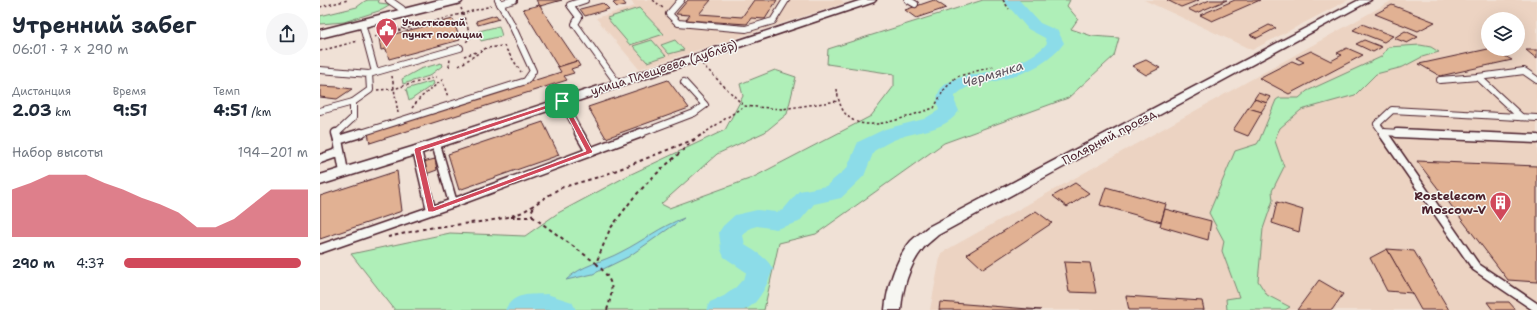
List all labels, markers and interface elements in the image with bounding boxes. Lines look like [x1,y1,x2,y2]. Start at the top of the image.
text: Утренний забег [12,11,196,40]
map controls [1481,12,1525,56]
button: layers [1481,12,1525,56]
button: share [266,13,308,55]
public building icon: Участковый пункт полиции [374,15,400,48]
place label: Участковый пункт полиции [402,16,483,41]
street label: улица Плещеева (дублёр) [589,37,740,99]
text: 06:01 · 7 × 290 m [12,41,128,58]
water label: Чермянка [960,57,1026,91]
text: Дистанция [12,84,71,99]
text: Время [113,84,146,99]
text: Темп [213,84,240,99]
pin [545,84,579,118]
icon: arrive [551,90,573,112]
text: 2.03 [12,99,52,121]
text: 9:51 [113,99,147,121]
text: 4:51 [213,99,248,121]
text: km [52,105,71,120]
text: /km [248,105,271,120]
street label: Полярный проезд [1059,105,1159,168]
text: Набор высоты [12,144,103,161]
text: 194–201 m [238,144,308,161]
place label: Rostelecom Moscow-V [1414,188,1487,218]
building icon: Rostelecom Moscow-V [1488,190,1514,223]
text: 290 m [12,255,55,272]
text: 4:37 [76,255,105,272]

